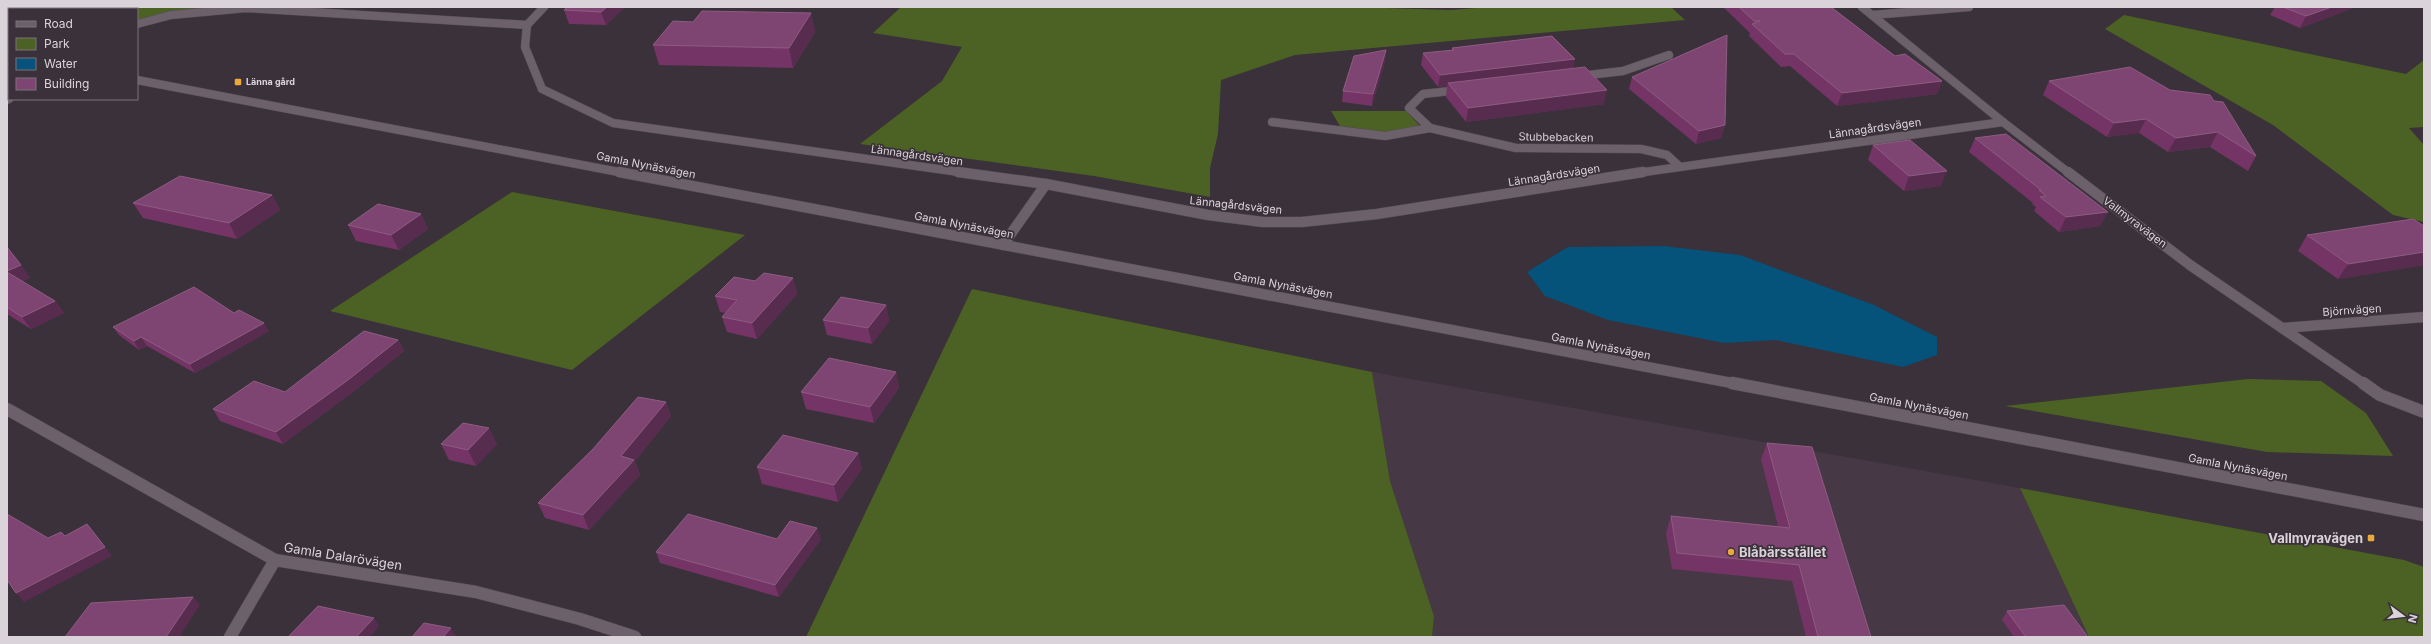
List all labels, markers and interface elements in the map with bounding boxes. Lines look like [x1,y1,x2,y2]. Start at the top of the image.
legend [8,8,138,100]
text: Road [44,16,73,31]
text: Park [44,36,70,51]
text: Water [44,56,78,71]
text: Building [44,76,89,91]
place label: Länna gård [246,76,295,87]
marker: Länna gård [233,77,243,87]
street label: Lännagårdsvägen [1828,115,1922,141]
street label: Stubbebacken [1518,129,1594,145]
street label: Lännagårdsvägen [870,142,964,168]
street label: Gamla Nynäsvägen [595,148,697,182]
street label: Lännagårdsvägen [1507,161,1601,189]
street label: Lännagårdsvägen [1189,193,1283,217]
street label: Vallmyravägen [2100,193,2170,251]
street label: Gamla Nynäsvägen [913,208,1015,242]
street label: Gamla Nynäsvägen [1232,268,1334,302]
street label: Björnvägen [2322,301,2382,319]
street label: Gamla Nynäsvägen [1550,329,1652,363]
street label: Gamla Nynäsvägen [1868,389,1970,423]
street label: Gamla Nynäsvägen [2187,450,2289,484]
place label: Vallmyravägen [2268,530,2363,546]
marker: Vallmyravägen [2366,533,2376,543]
street label: Gamla Dalarövägen [283,539,403,573]
place label: Blåbärsstället [1739,544,1827,560]
marker: Blåbärsstället [1726,547,1736,557]
north arrow [2383,596,2423,636]
text: N [2405,613,2421,624]

